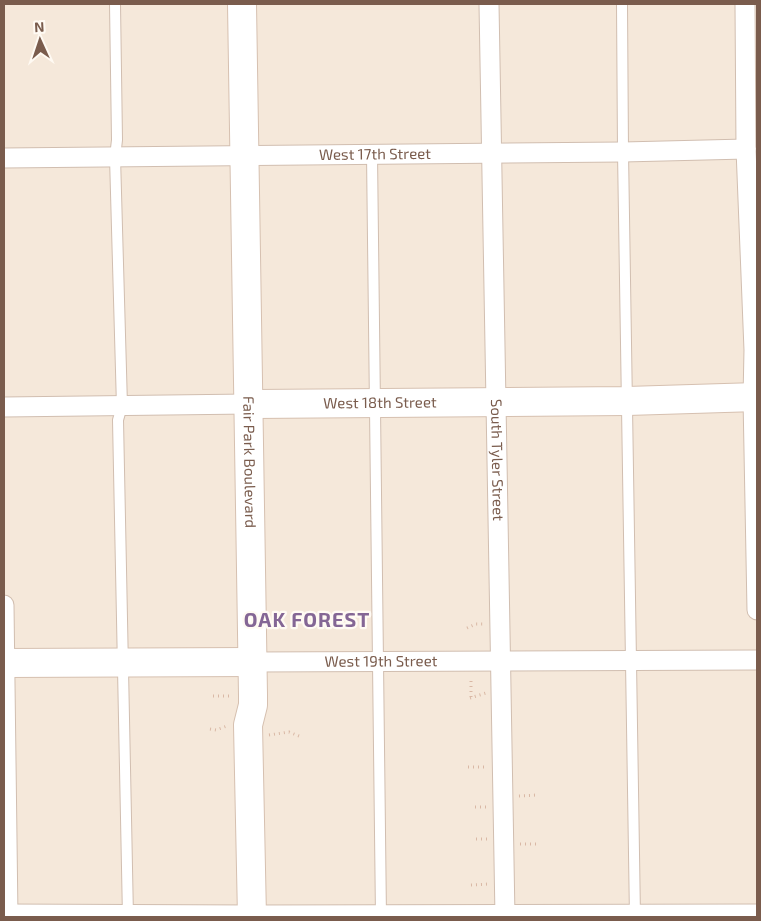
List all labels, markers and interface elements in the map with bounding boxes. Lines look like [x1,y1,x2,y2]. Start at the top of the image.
north arrow [15,15,65,65]
text: N [34,18,45,35]
street label: West 17th Street [319,144,431,163]
street label: West 18th Street [323,393,437,411]
street label: Fair Park Boulevard [240,396,260,528]
street label: South Tyler Street [488,399,508,521]
district label: OAK FOREST [244,607,370,631]
street label: West 19th Street [325,651,438,670]

